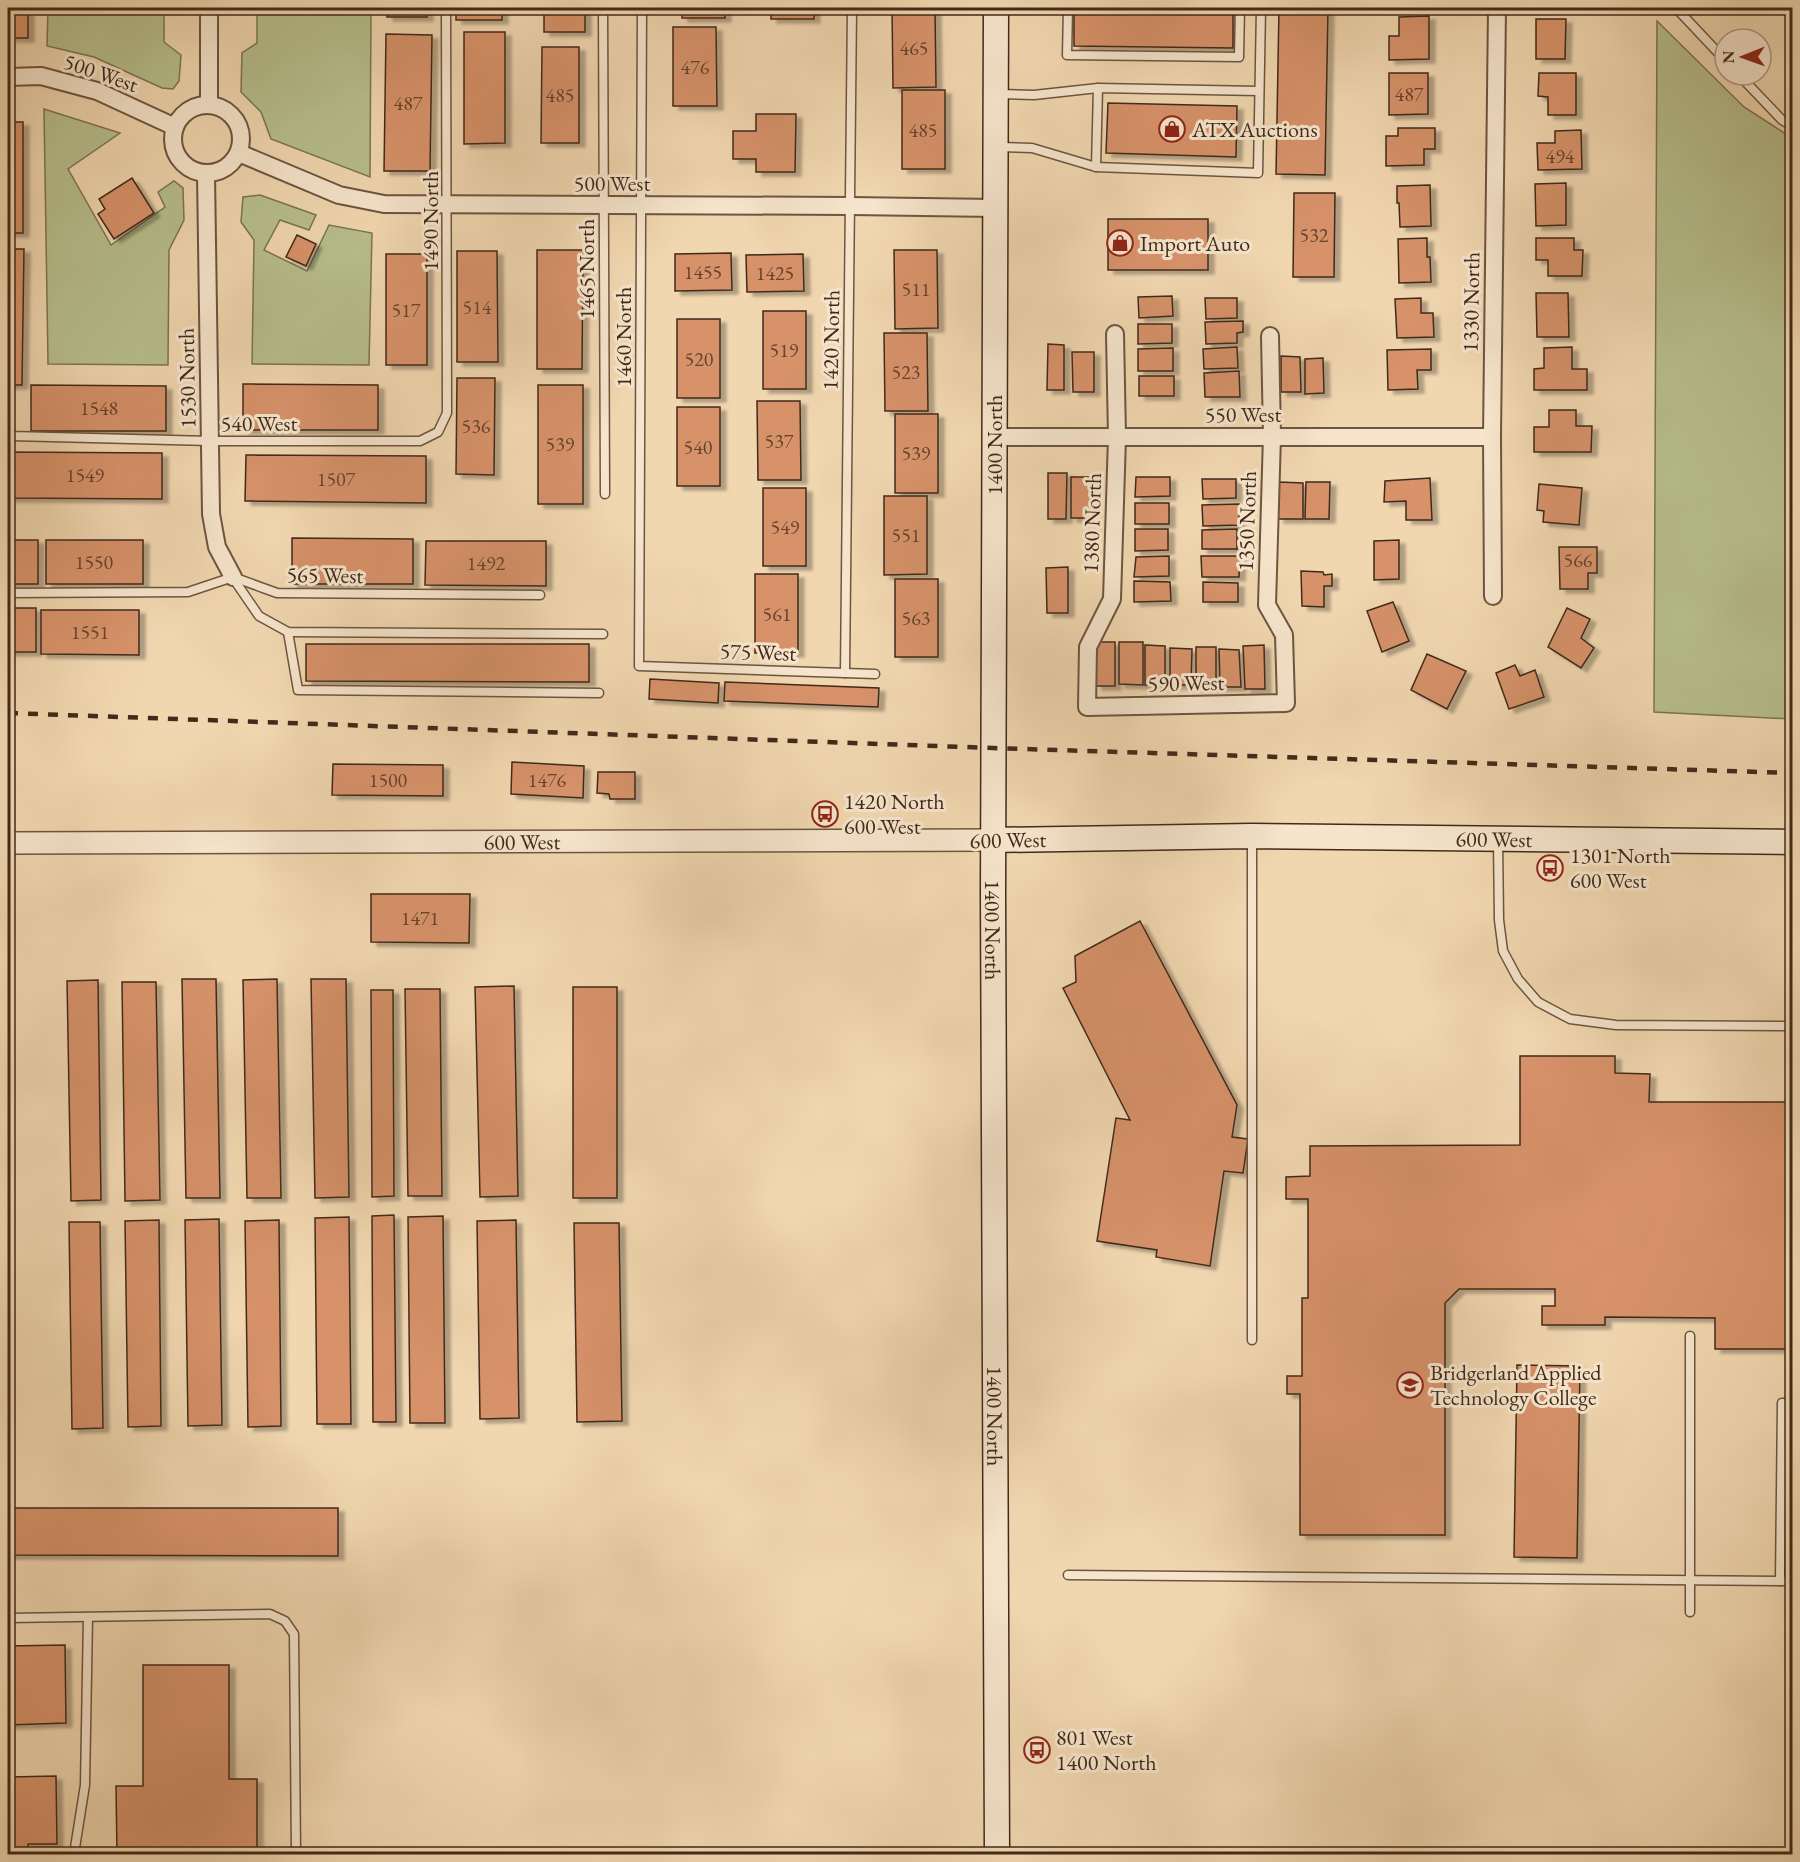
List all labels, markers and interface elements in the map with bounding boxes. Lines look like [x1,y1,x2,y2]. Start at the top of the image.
north arrow [1713,27,1773,87]
house number: 465 [900,35,928,61]
street label: 500 West [60,47,142,99]
text: N [1718,51,1739,64]
house number: 476 [681,54,710,80]
house number: 487 [1395,81,1424,107]
house number: 485 [546,82,574,108]
house number: 487 [394,90,423,116]
shop icon: ATX Auctions [1157,114,1187,144]
place label: ATX Auctions [1191,115,1318,144]
house number: 485 [909,117,937,143]
house number: 494 [1546,143,1575,169]
street label: 500 West [574,169,650,198]
street label: 1490 North [416,171,445,271]
street label: 1465 North [572,219,601,319]
house number: 532 [1300,222,1329,248]
shop icon: Import Auto [1105,228,1135,258]
place label: Import Auto [1140,229,1250,258]
street label: 1330 North [1456,251,1486,353]
house number: 1455 [684,259,722,285]
house number: 1425 [756,260,794,286]
house number: 511 [902,276,930,302]
street label: 1460 North [609,287,638,387]
street label: 1420 North [816,289,846,391]
house number: 514 [463,294,492,320]
house number: 517 [392,297,421,323]
street label: 1530 North [172,327,202,429]
house number: 519 [770,337,799,363]
house number: 520 [685,346,714,372]
house number: 523 [892,359,920,385]
house number: 1548 [80,395,118,421]
street label: 1400 North [980,395,1009,495]
street label: 550 West [1205,400,1281,429]
street label: 540 West [221,409,297,438]
house number: 536 [462,413,491,439]
house number: 537 [765,428,794,454]
house number: 539 [546,431,575,457]
house number: 540 [684,434,713,460]
house number: 539 [902,440,931,466]
house number: 1549 [66,462,105,488]
house number: 1507 [317,466,356,492]
street label: 1350 North [1231,470,1263,572]
street label: 1380 North [1076,472,1108,574]
house number: 549 [771,514,800,540]
house number: 551 [892,522,920,548]
house number: 566 [1564,547,1593,573]
house number: 1550 [75,549,114,575]
house number: 1492 [467,550,506,576]
street label: 565 West [286,560,364,590]
house number: 561 [763,601,791,627]
house number: 563 [902,605,930,631]
house number: 1551 [71,619,109,645]
street label: 575 West [719,636,797,668]
street label: 590 West [1147,668,1225,698]
house number: 1500 [369,767,408,793]
house number: 1476 [528,767,567,793]
place label: 1420 North 600 West [844,787,945,841]
bus stop icon: 1420 North 600 West [810,799,840,829]
street label: 600 West [1455,824,1533,854]
street label: 600 West [969,825,1047,855]
street label: 600 West [484,827,560,856]
place label: 1301 North 600 West [1570,841,1671,895]
bus stop icon: 1301 North 600 West [1535,853,1565,883]
street label: 1400 North [978,880,1008,980]
house number: 1471 [401,905,439,931]
place label: Bridgerland Applied Technology College [1430,1358,1602,1412]
street label: 1400 North [980,1366,1010,1466]
school or university icon: Bridgerland Applied Technology College [1395,1370,1425,1400]
place label: 801 West 1400 North [1056,1723,1157,1777]
bus stop icon: 801 West 1400 North [1022,1735,1052,1765]

